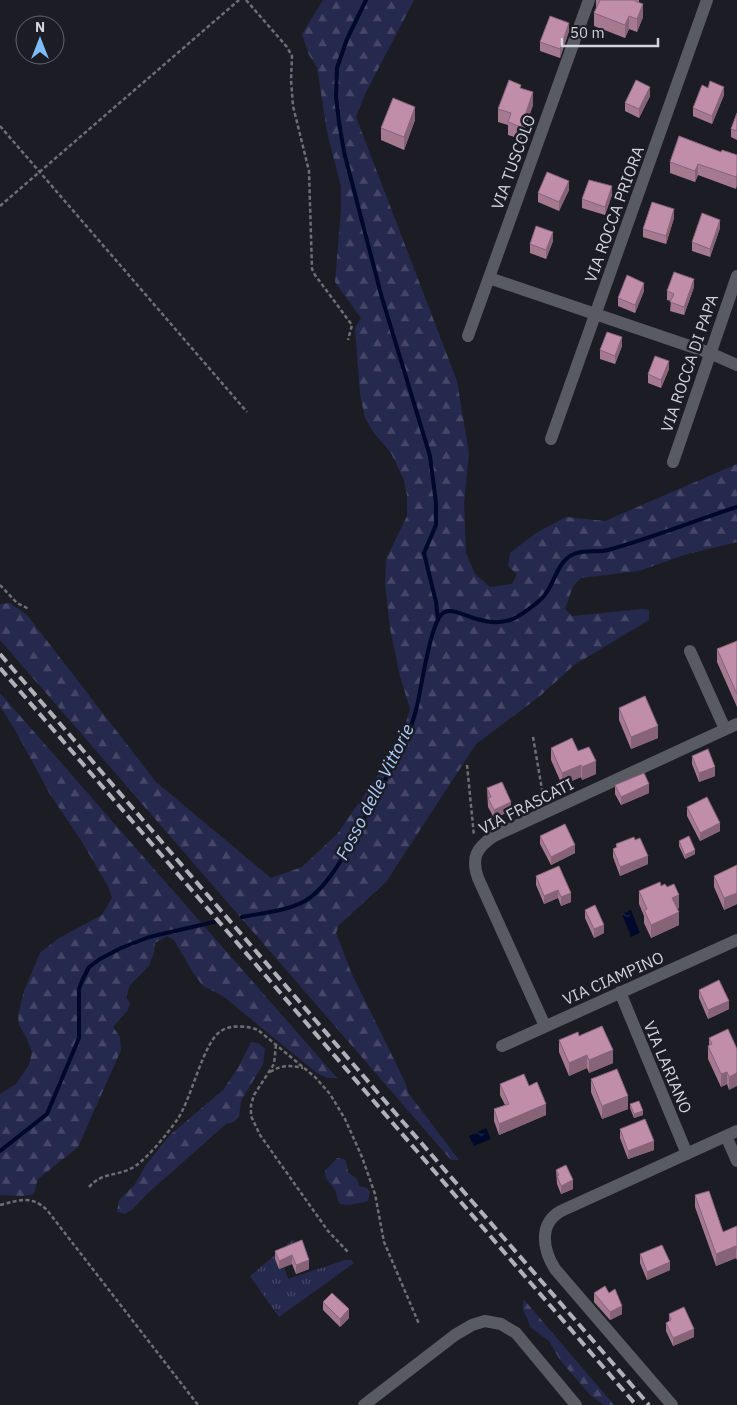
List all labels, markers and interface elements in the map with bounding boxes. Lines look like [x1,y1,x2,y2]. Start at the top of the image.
north arrow [15,15,65,65]
scale bar [562,15,658,47]
text: N [35,18,45,36]
text: 50 m [570,23,605,42]
street label: VIA TUSCOLO [487,112,539,212]
street label: VIA ROCCA PRIORA [580,143,648,285]
street label: VIA ROCCA DI PAPA [656,291,722,435]
water label: Fosso delle Vittorie [330,720,419,864]
street label: VIA FRASCATI [475,774,577,838]
street label: VIA CIAMPINO [559,947,667,1009]
street label: VIA LARIANO [640,1018,696,1116]

